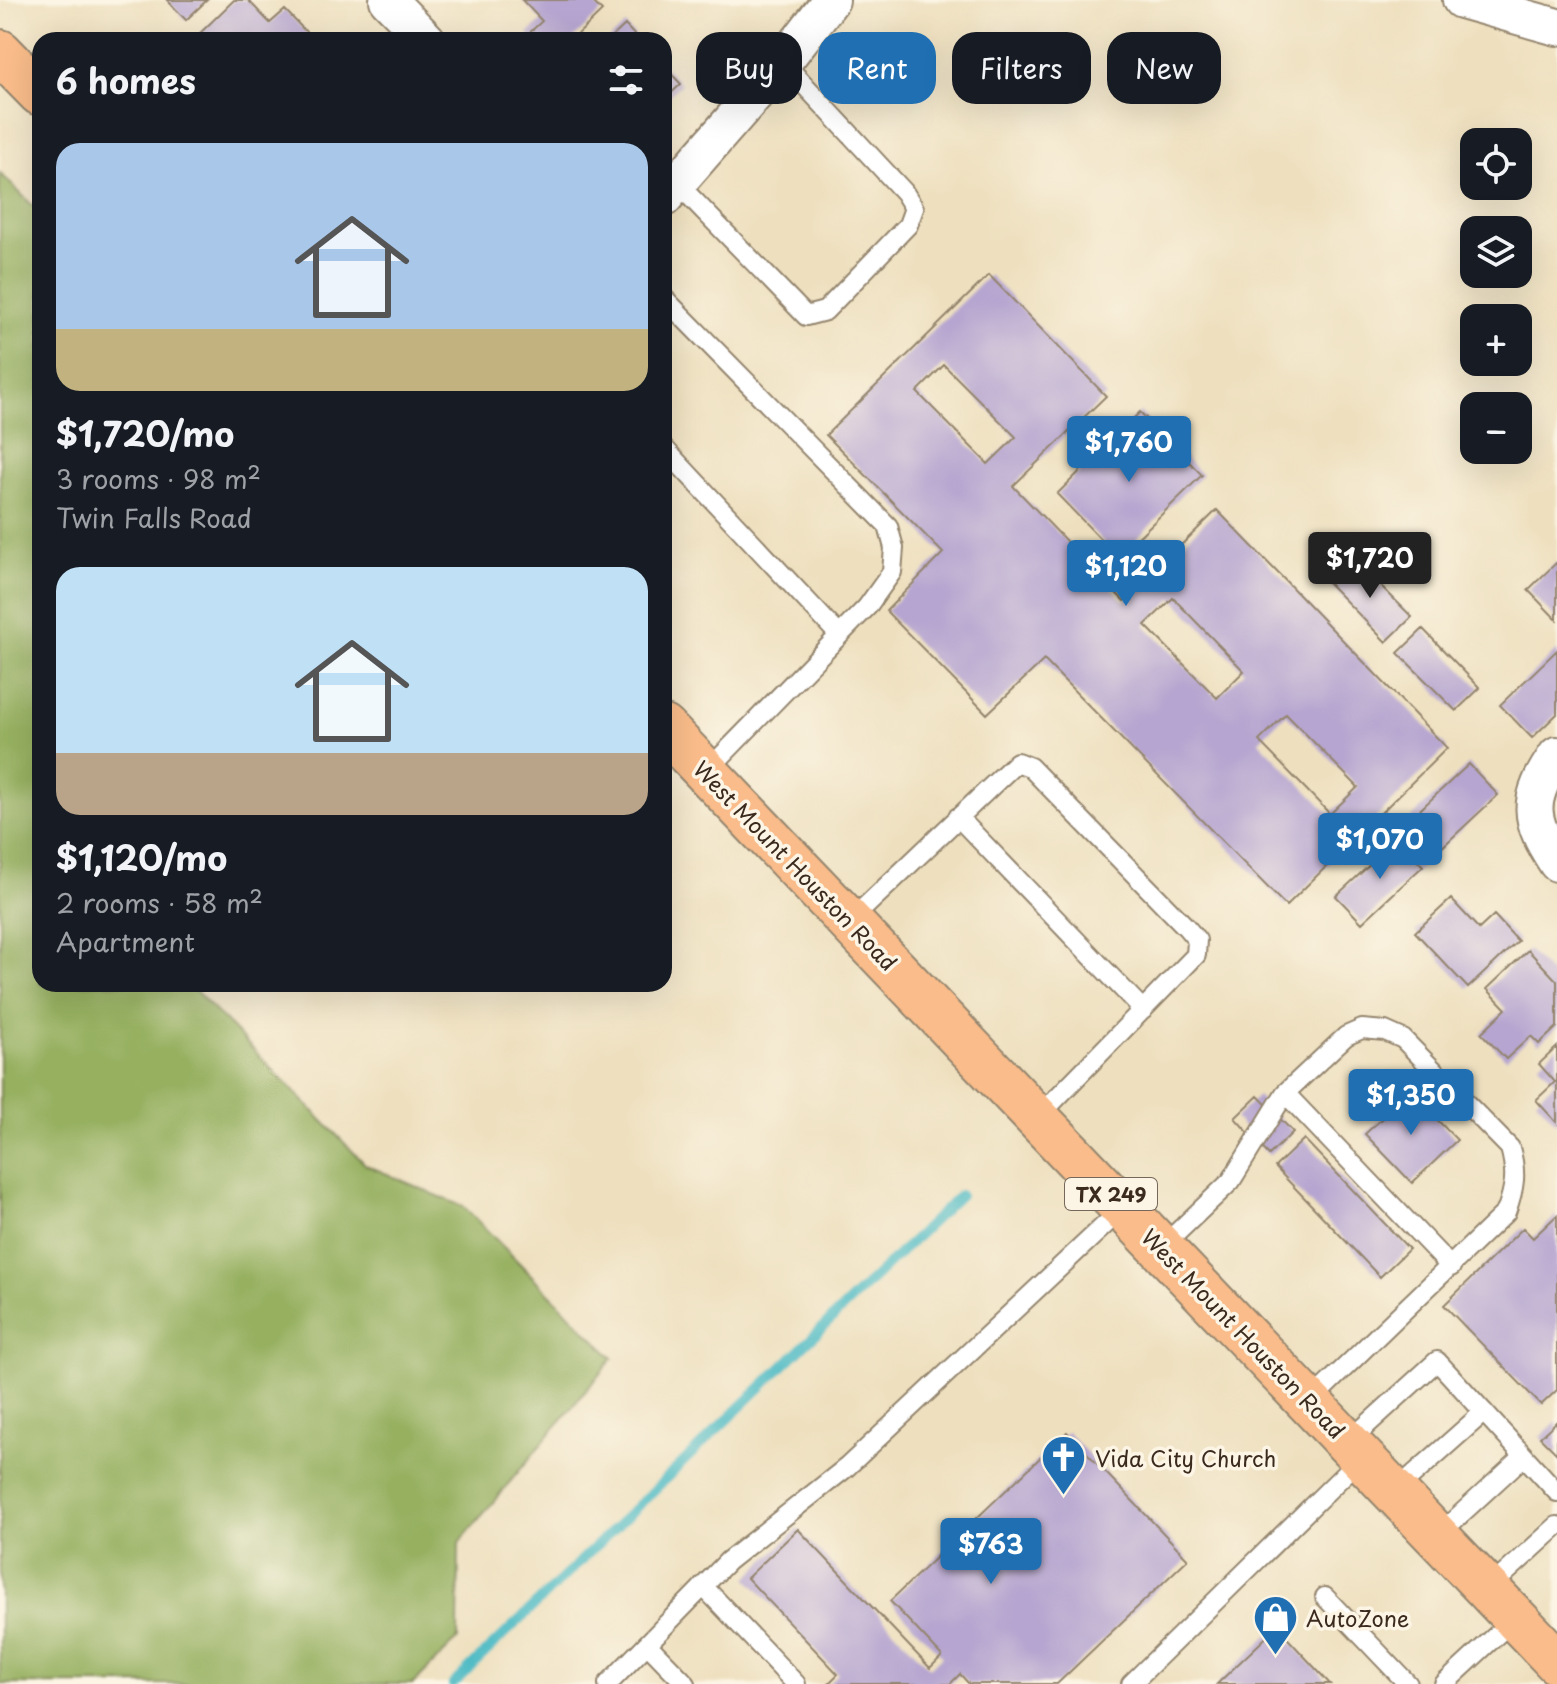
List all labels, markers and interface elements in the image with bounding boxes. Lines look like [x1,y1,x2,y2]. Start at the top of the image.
chip: Buy [696,32,802,104]
chip: Rent [818,32,936,104]
chip: Filters [952,32,1091,104]
chip: New [1107,32,1221,104]
text: 6 homes [56,54,196,106]
icon: filters [604,58,648,102]
map controls [1460,128,1532,464]
button: locate [1460,128,1532,200]
icon: home [280,195,424,339]
button: layers [1460,216,1532,288]
button: + [1460,304,1532,376]
button: − [1460,392,1532,464]
text: $1,720/mo [56,407,234,459]
pin: $1,760 [1064,416,1194,484]
text: $1,760 [1085,422,1173,461]
text: 3 rooms · 98 m² [56,459,261,498]
text: Twin Falls Road [56,498,252,537]
pin: $1,720 [1305,532,1435,600]
text: $1,720 [1326,538,1414,577]
pin: $1,120 [1061,540,1191,608]
text: $1,120 [1085,546,1167,585]
icon: home [280,619,424,763]
street label: West Mount Houston Road [687,752,905,978]
pin: $1,070 [1315,813,1445,881]
text: $1,070 [1336,819,1424,858]
text: $1,120/mo [56,831,227,883]
text: 2 rooms · 58 m² [56,883,263,922]
text: Apartment [56,922,195,961]
pin: $1,350 [1346,1069,1476,1137]
text: $1,350 [1367,1075,1455,1114]
road number: TX 249 [1065,1178,1157,1210]
street label: West Mount Houston Road [1135,1220,1353,1446]
church icon: Vida City Church [1040,1433,1088,1496]
place label: Vida City Church [1095,1441,1276,1474]
pin: $763 [944,1518,1038,1586]
text: $763 [958,1524,1024,1563]
shop icon: AutoZone [1251,1593,1299,1656]
place label: AutoZone [1306,1601,1409,1634]

